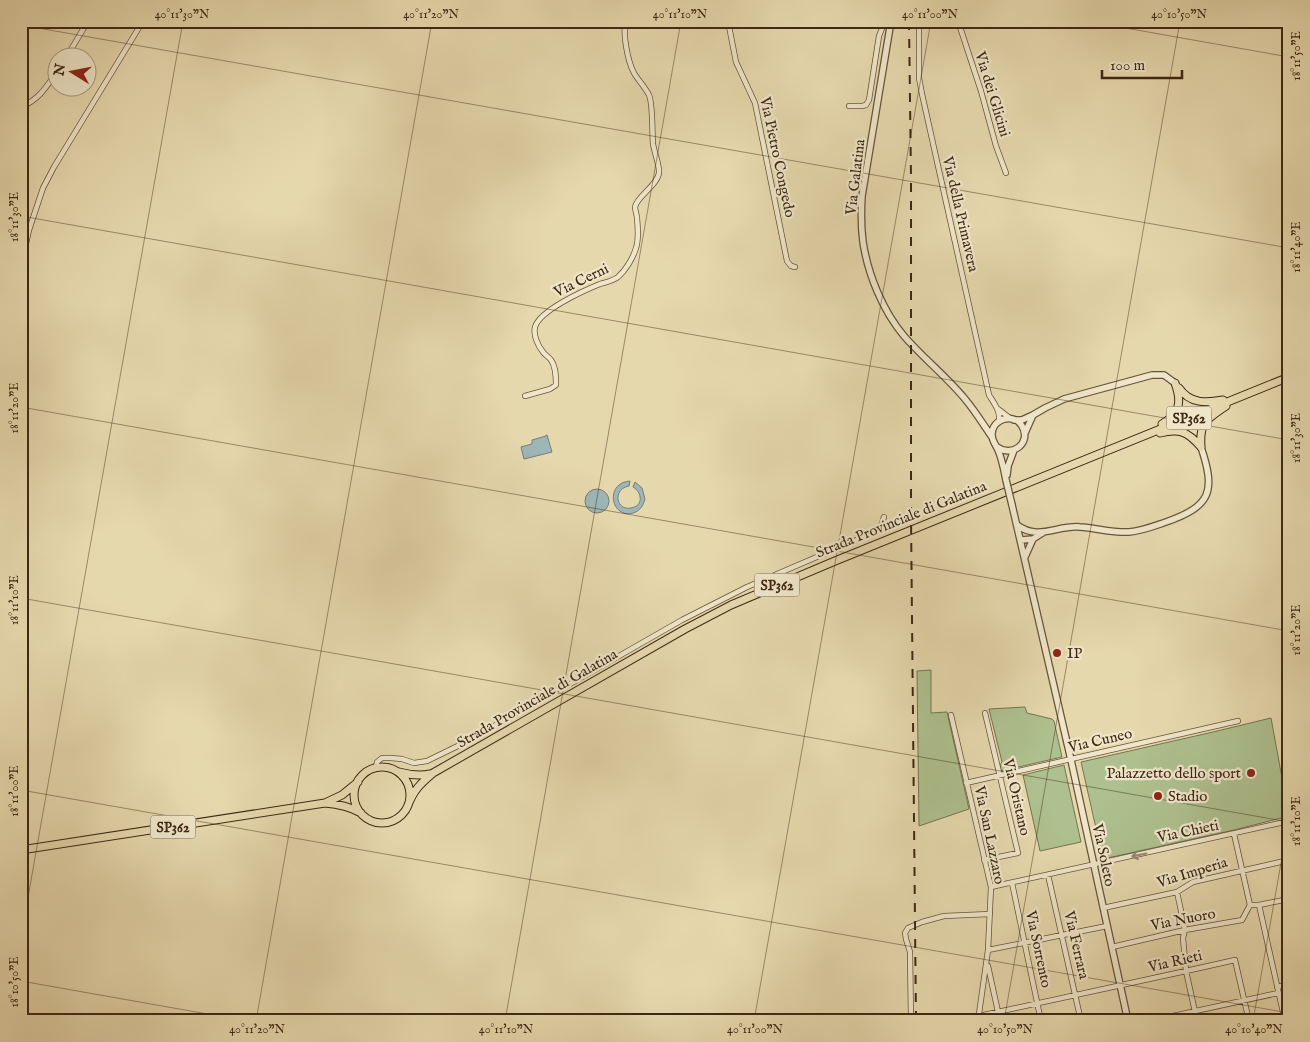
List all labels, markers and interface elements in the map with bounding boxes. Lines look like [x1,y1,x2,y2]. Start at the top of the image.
text: 40°11'30"N [155,7,210,22]
text: 40°11'20"N [403,7,459,22]
text: 40°11'10"N [653,7,708,22]
text: 40°11'00"N [902,7,959,22]
text: 40°10'50"N [1151,7,1207,22]
text: 18°11'50"E [1289,31,1304,81]
north arrow [48,48,98,98]
street label: Via dei Glicini [970,48,1015,139]
scale bar [1102,48,1182,80]
text: 100 m [1110,56,1146,75]
text: N [50,62,70,78]
street label: Via Pietro Congedo [755,94,800,219]
street label: Via Galatina [841,138,870,217]
street label: Via della Primavera [938,154,983,274]
text: 18°11'30"E [7,192,22,242]
text: 18°11'40"E [1289,221,1304,273]
street label: Via Cerni [550,259,612,302]
text: 18°11'20"E [7,382,22,434]
road number: SP362 [1166,406,1212,429]
text: 18°11'30"E [1289,413,1304,463]
street label: Strada Provinciale di Galatina [813,476,990,562]
road number: SP362 [754,574,800,596]
text: 18°11'10"E [7,575,22,625]
text: 18°11'20"E [1289,604,1304,656]
street label: Strada Provinciale di Galatina [454,644,621,752]
place label: IP [1067,644,1082,663]
marker: IP [1051,647,1063,659]
street label: Via Cuneo [1065,724,1134,757]
street label: Via Oristano [998,756,1035,838]
place label: Palazzetto dello sport [1106,764,1241,783]
text: 18°11'00"E [7,765,22,817]
marker: Palazzetto dello sport [1245,767,1257,779]
street label: Via San Lazzaro [970,783,1009,886]
place label: Stadio [1168,787,1207,806]
marker: Stadio [1152,790,1164,802]
text: 18°11'10"E [1289,796,1304,846]
road number: SP362 [150,816,196,839]
street label: Via Chieti [1155,816,1221,847]
street label: Via Soleto [1087,821,1119,888]
one-way arrow [1131,850,1147,860]
street label: Via Imperia [1154,853,1230,892]
street label: Via Nuoro [1148,904,1217,935]
street label: Via Sorrento [1021,908,1056,989]
street label: Via Ferrara [1059,908,1094,982]
street label: Via Rieti [1145,946,1204,977]
text: 18°10'50"E [7,956,22,1008]
text: 40°11'20"N [229,1022,285,1037]
text: 40°11'10"N [479,1022,534,1037]
text: 40°11'00"N [727,1022,784,1037]
text: 40°10'50"N [977,1022,1033,1037]
text: 40°10'40"N [1225,1022,1283,1037]

